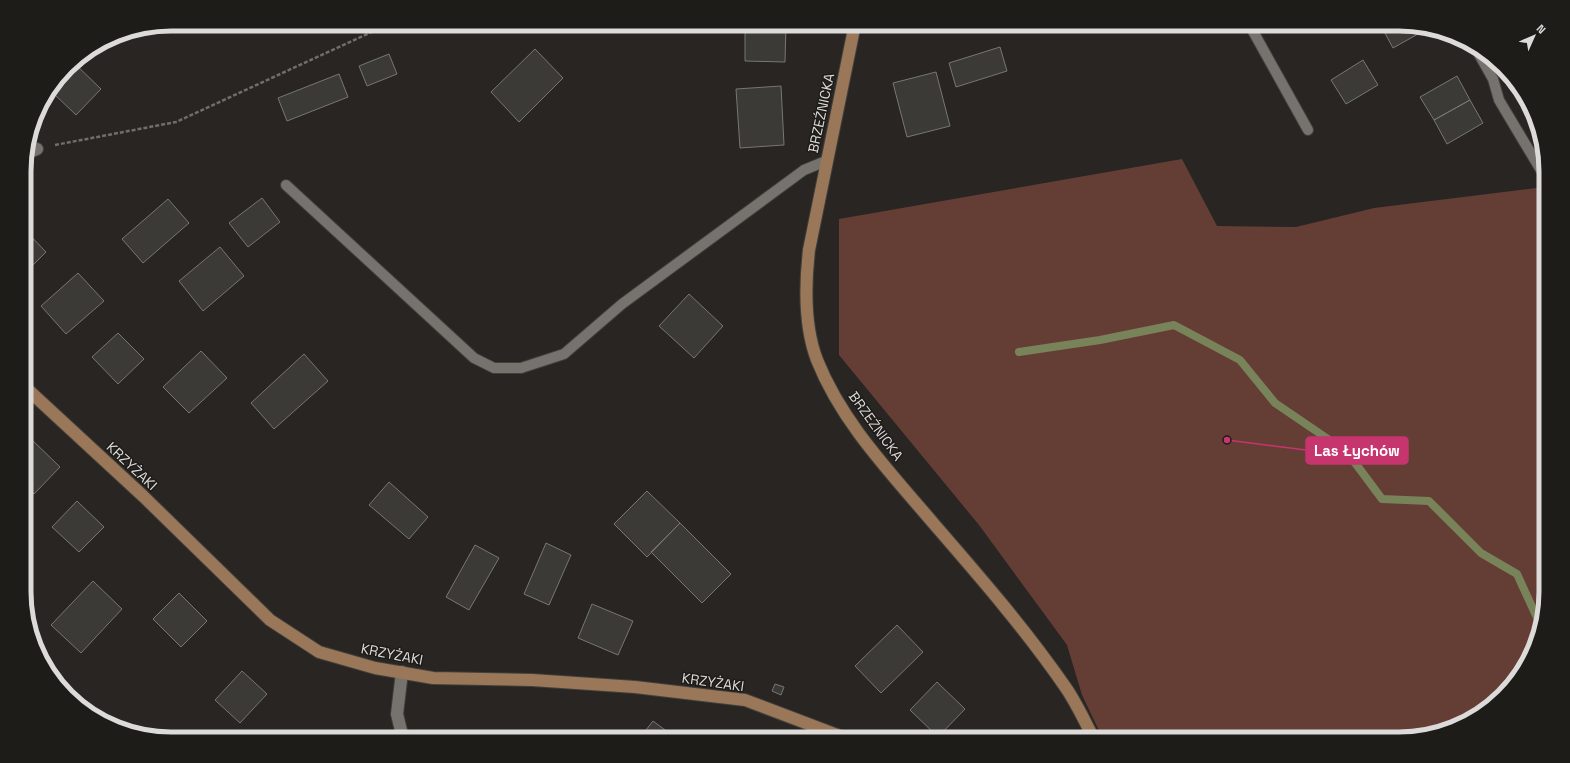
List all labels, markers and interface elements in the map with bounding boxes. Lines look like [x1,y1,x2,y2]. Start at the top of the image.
north arrow [1514,16,1554,56]
text: N [1534,21,1549,36]
street label: BRZEŹNICKA [804,71,838,155]
street label: BRZEŹNICKA [845,388,907,464]
callout: Las Łychów [1306,437,1408,464]
street label: KRZYŻAKI [103,438,161,494]
text: Las Łychów [1314,441,1400,460]
street label: KRZYŻAKI [359,639,425,669]
street label: KRZYŻAKI [681,669,745,695]

